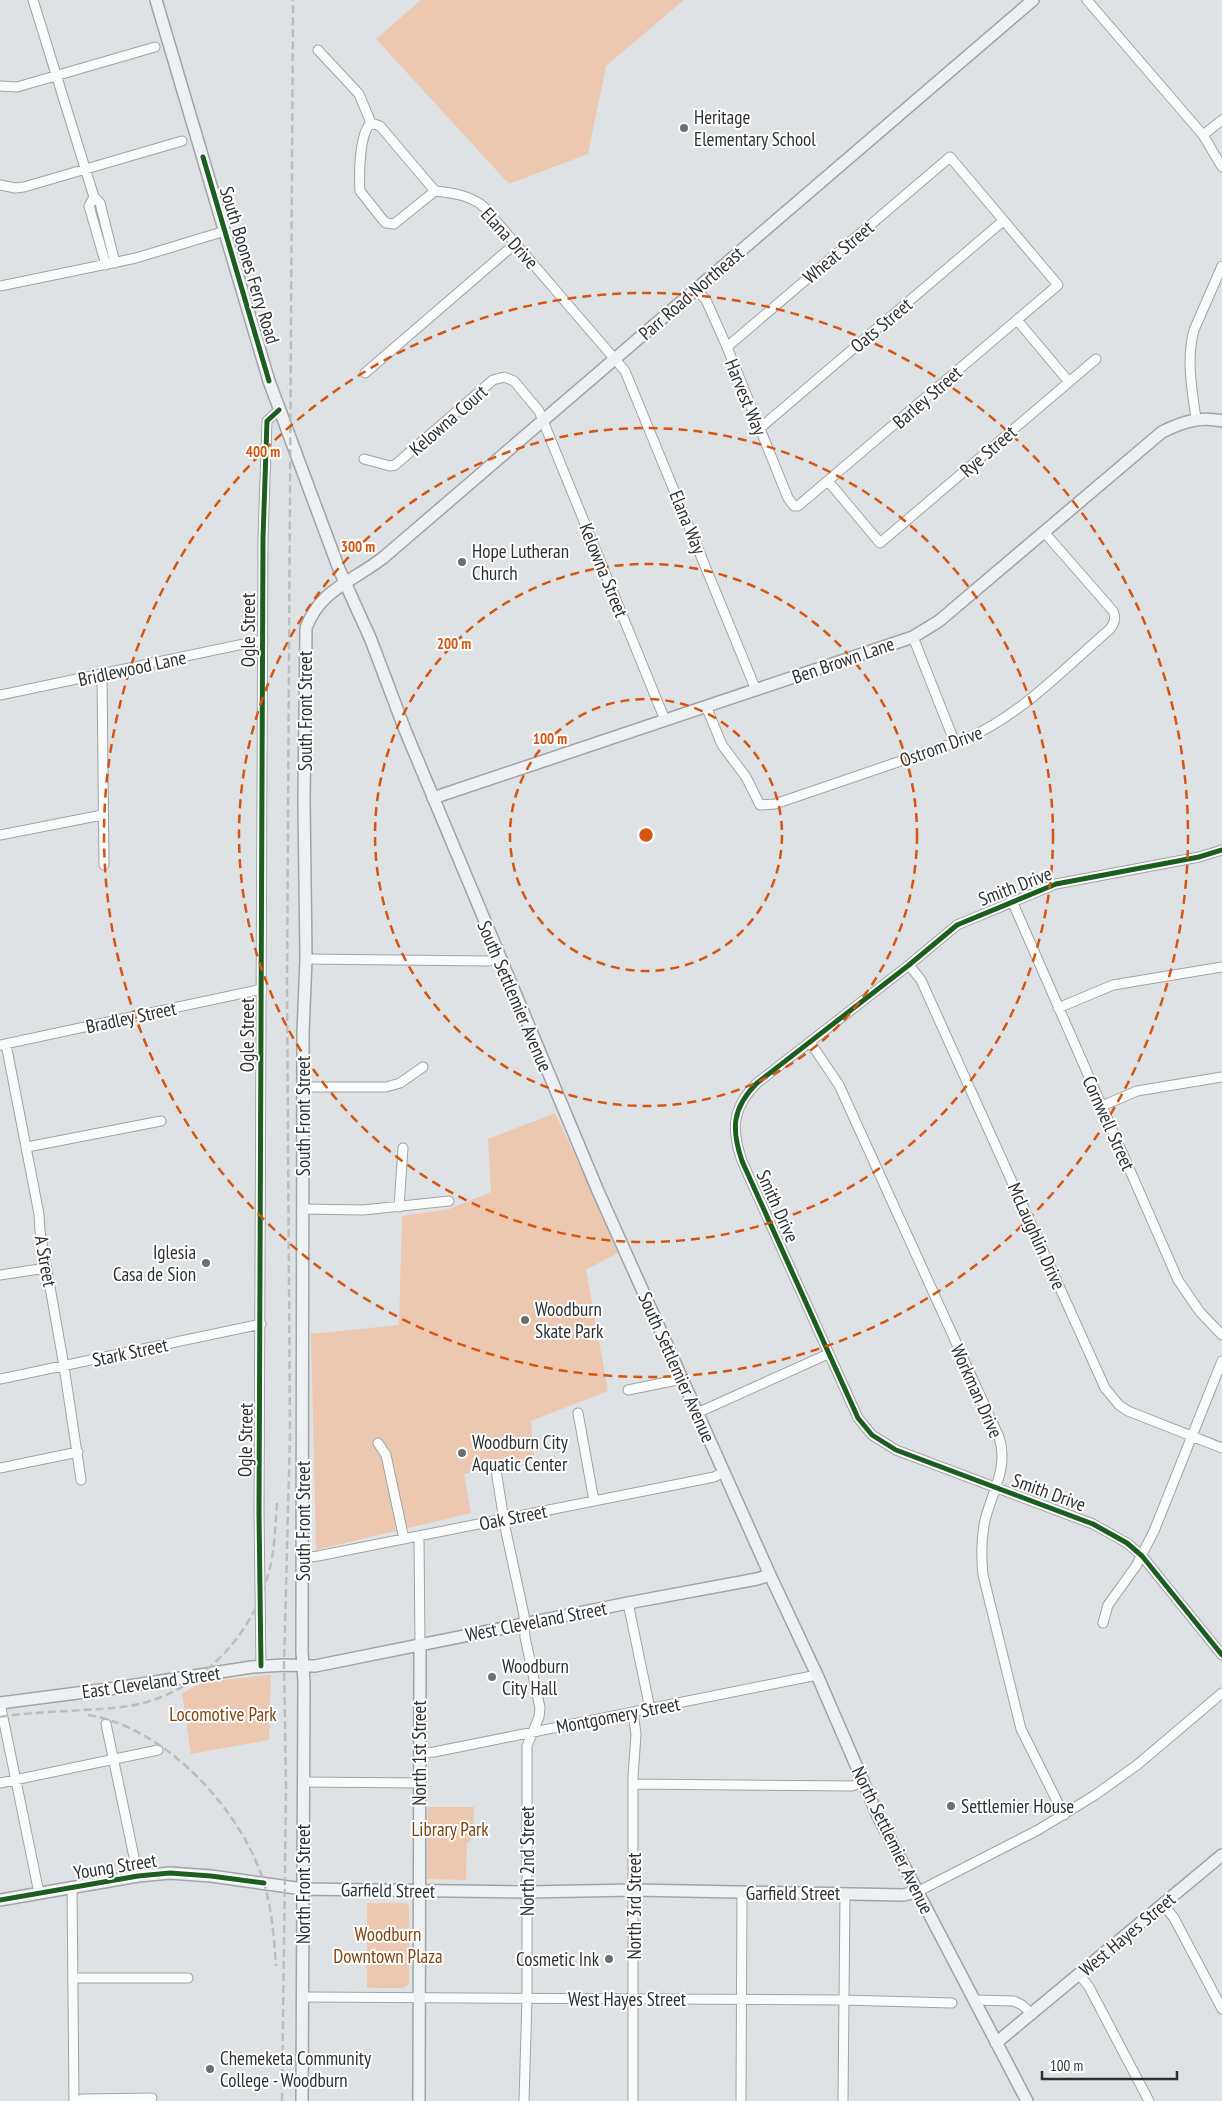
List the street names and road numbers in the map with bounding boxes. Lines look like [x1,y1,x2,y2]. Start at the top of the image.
street label: South Boones Ferry Road [215,183,285,347]
street label: Elana Drive [476,202,544,274]
street label: Wheat Street [798,215,879,289]
street label: Parr Road Northeast [634,240,749,345]
street label: Oats Street [845,292,917,358]
street label: Harvest Way [720,355,773,440]
street label: Barley Street [888,360,967,434]
street label: Kelowna Court [404,379,493,460]
street label: Rye Street [955,419,1022,482]
street label: Elana Way [664,487,712,558]
street label: Kelowna Street [574,519,634,621]
street label: Ogle Street [236,592,260,667]
street label: Ben Brown Lane [789,631,897,689]
street label: Bridlewood Lane [76,645,188,691]
street label: South Front Street [293,650,317,771]
street label: Ostrom Drive [896,720,986,772]
street label: Smith Drive [975,861,1055,911]
street label: South Settlemier Avenue [472,917,558,1075]
street label: Bradley Street [84,996,179,1038]
street label: Ogle Street [235,997,259,1072]
street label: South Front Street [291,1055,315,1176]
street label: Cornwell Street [1077,1072,1141,1175]
street label: Smith Drive [751,1166,805,1246]
street label: McLaughlin Drive [1003,1179,1071,1293]
street label: A Street [30,1233,62,1289]
street label: South Settlemier Avenue [633,1288,721,1446]
street label: Stark Street [90,1332,171,1372]
street label: Workman Drive [946,1341,1008,1442]
street label: Ogle Street [232,1402,258,1477]
street label: South Front Street [291,1460,315,1581]
street label: Smith Drive [1009,1468,1089,1516]
street label: Oak Street [477,1499,550,1535]
street label: West Cleveland Street [463,1595,609,1646]
street label: East Cleveland Street [80,1660,222,1704]
street label: Montgomery Street [554,1691,683,1739]
street label: North 1st Street [407,1700,431,1806]
street label: North Settlemier Avenue [847,1762,939,1918]
street label: North 2nd Street [515,1805,539,1916]
street label: North Front Street [291,1823,315,1944]
street label: Young Street [72,1847,159,1884]
street label: North 3rd Street [622,1852,646,1960]
street label: Garfield Street [341,1877,436,1903]
street label: Garfield Street [746,1881,841,1905]
street label: West Hayes Street [1074,1886,1181,1981]
street label: West Hayes Street [568,1987,687,2011]

